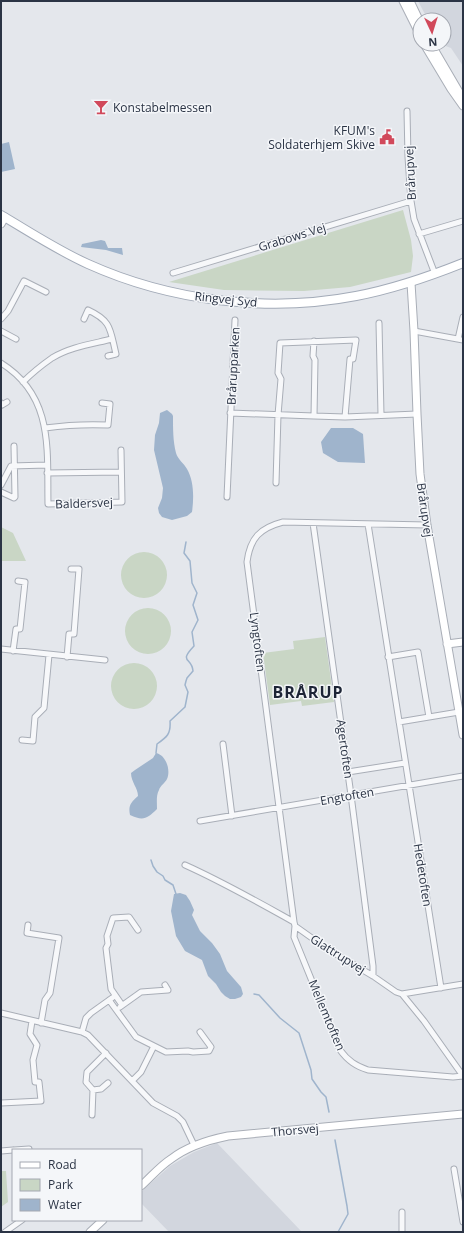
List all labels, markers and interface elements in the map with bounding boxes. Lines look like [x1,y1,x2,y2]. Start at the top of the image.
north arrow [412,12,452,52]
text: N [428,35,438,50]
bar icon: Konstabelmessen [92,98,110,116]
place label: Konstabelmessen [113,99,212,116]
place label: KFUM's Soldaterhjem Skive [268,122,375,153]
public building icon: KFUM's Soldaterhjem Skive [378,128,396,146]
street label: Brårupvej [400,145,420,201]
street label: Grabows Vej [256,219,328,255]
street label: Ringvej Syd [194,287,258,311]
street label: Brårupparken [222,326,244,406]
street label: Brårupvej [413,482,437,538]
street label: Baldersvej [55,493,113,513]
street label: Lyngtoften [246,611,270,673]
district label: BRÅRUP [272,681,344,703]
street label: Agertoften [332,718,358,780]
street label: Engtoften [319,783,375,809]
street label: Hedetoften [410,842,436,908]
street label: Glattrupvej [307,930,369,978]
street label: Mellemtoften [304,977,350,1053]
street label: Thorsvej [271,1119,319,1141]
legend [12,1149,142,1221]
text: Road [48,1156,77,1173]
text: Park [48,1176,74,1193]
text: Water [48,1196,82,1213]

